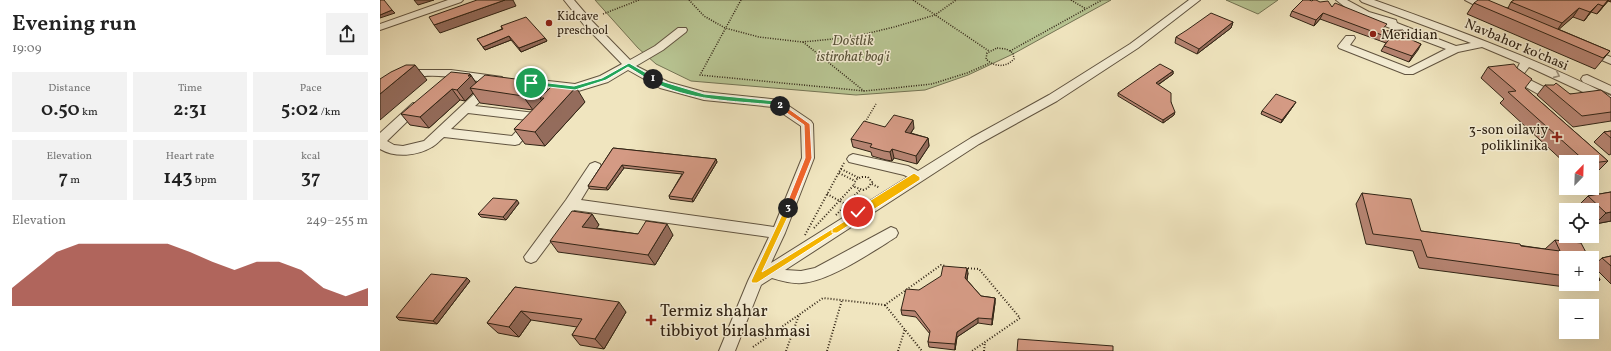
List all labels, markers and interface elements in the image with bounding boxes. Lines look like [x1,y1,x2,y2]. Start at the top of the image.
text: Evening run [12,9,137,40]
place label: Kidcave preschool [557,9,609,39]
button: share [326,13,368,55]
street label: Navbahor ko'chasi [1462,15,1571,76]
marker: Kidcave preschool [544,18,554,28]
place label: Meridian [1381,26,1438,45]
marker: Meridian [1368,29,1378,39]
park label: Do'stlik istirohat bog'i [817,32,890,67]
text: 19:09 [12,40,42,58]
pin [514,66,548,100]
pin: 1 [643,69,663,89]
text: 1 [651,71,655,86]
one-way arrow [1554,71,1561,79]
icon: arrive [520,72,542,94]
text: Distance [48,81,90,96]
text: Time [178,81,202,96]
text: Pace [300,81,322,96]
text: 0.50 [41,96,80,124]
text: 2:31 [173,96,207,124]
text: 5:02 [281,96,319,124]
pin: 2 [770,96,790,116]
text: 2 [777,98,783,113]
text: km [80,105,98,120]
text: /km [319,105,340,120]
place label: 3-son oilaviy poliklinika [1469,121,1548,156]
marker: 3-son oilaviy poliklinika [1551,131,1563,143]
text: Elevation [46,149,92,164]
text: Heart rate [166,149,214,164]
text: kcal [301,149,320,164]
north arrow [1559,155,1599,195]
map controls [1559,155,1599,339]
text: 7 [59,164,68,192]
text: 143 [163,164,193,192]
text: 37 [301,164,321,192]
text: m [68,173,80,188]
text: bpm [193,173,217,188]
pin [841,195,875,229]
pin: 3 [778,198,798,218]
text: 3 [785,200,791,215]
icon: check [847,201,869,223]
button: locate [1559,203,1599,243]
text: Elevation [12,212,66,230]
text: 249–255 m [306,212,368,230]
button: + [1559,251,1599,291]
button: − [1559,299,1599,339]
place label: Termiz shahar tibbiyot birlashmasi [660,300,810,343]
marker: Termiz shahar tibbiyot birlashmasi [645,314,657,326]

